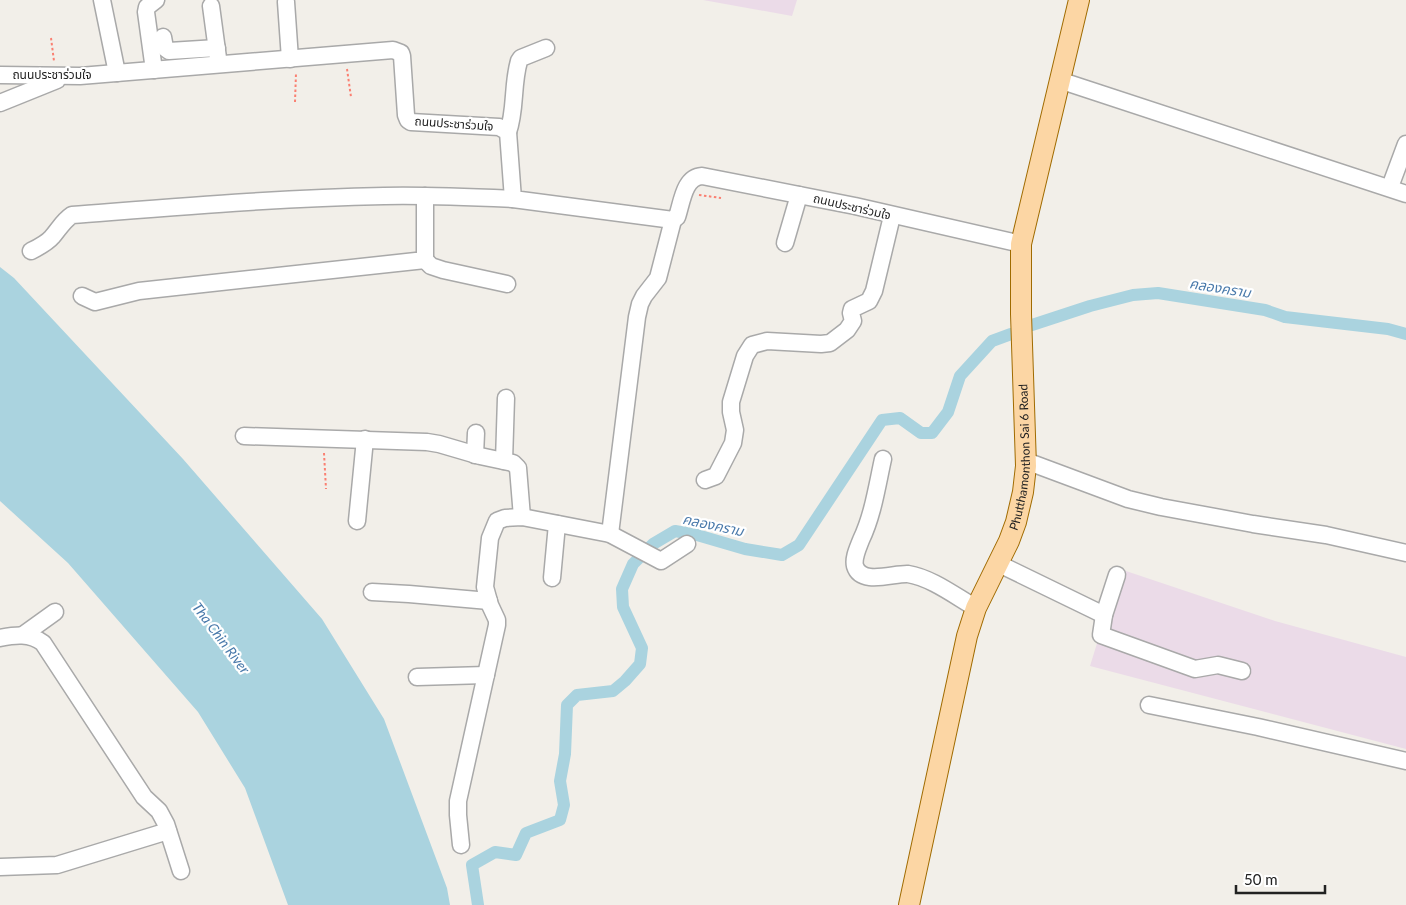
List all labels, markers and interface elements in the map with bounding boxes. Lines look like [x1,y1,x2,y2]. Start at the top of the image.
street label: ถนนประชาร่วมใจ [12,67,92,82]
street label: ถนนประชาร่วมใจ [414,113,494,134]
street label: ถนนประชาร่วมใจ [812,190,892,223]
water label: คลองคราม [1188,274,1253,301]
street label: Phutthamonthon Sai 6 Road [1006,384,1033,532]
water label: คลองคราม [681,510,746,540]
water label: Tha Chin River [189,599,254,677]
scale bar [1236,862,1325,894]
text: 50 m [1244,870,1278,888]

